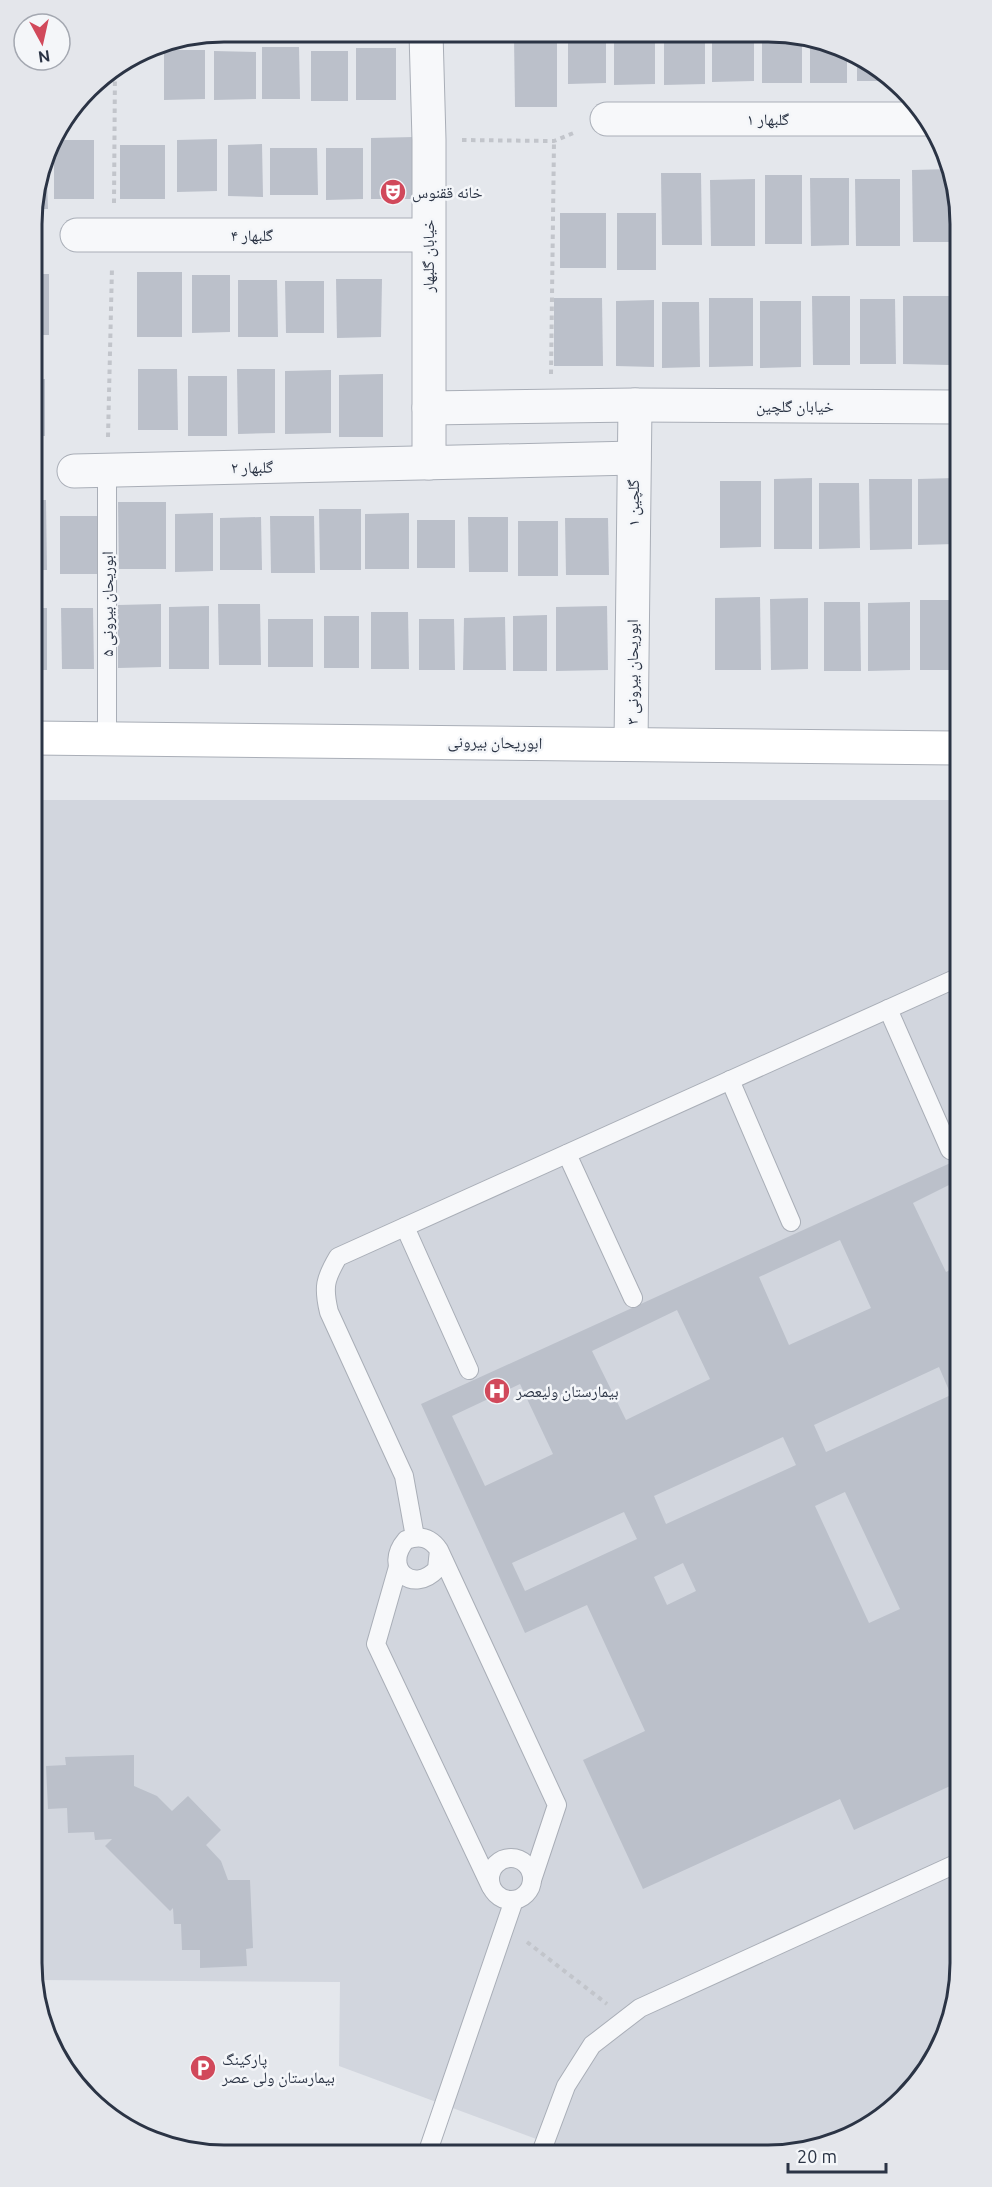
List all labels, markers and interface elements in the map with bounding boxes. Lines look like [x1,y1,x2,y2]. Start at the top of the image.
north arrow [12,12,72,72]
text: N [37,47,51,67]
street label: گلبهار ۱ [747,110,790,129]
theatre icon: خانه ققنوس [378,177,408,207]
place label: خانه ققنوس [412,183,483,203]
street label: خیابان گلبهار [419,219,439,294]
street label: گلبهار ۴ [231,226,274,245]
street label: خیابان گلچین [756,397,834,417]
street label: گلبهار ۲ [231,458,274,477]
street label: گلچین ۱ [624,479,644,527]
street label: ابوریحان بیرونی ۵ [98,551,118,657]
street label: ابوریحان بیرونی ۳ [623,619,643,725]
street label: ابوریحان بیرونی [448,732,542,754]
hospital icon: بیمارستان ولیعصر [482,1376,512,1406]
place label: بیمارستان ولیعصر [515,1382,619,1402]
place label: پارکینگ بیمارستان ولی عصر [221,2050,335,2088]
parking icon: پارکینگ بیمارستان ولی عصر [188,2053,218,2083]
scale bar [788,2136,886,2174]
text: 20 m [797,2146,837,2166]

